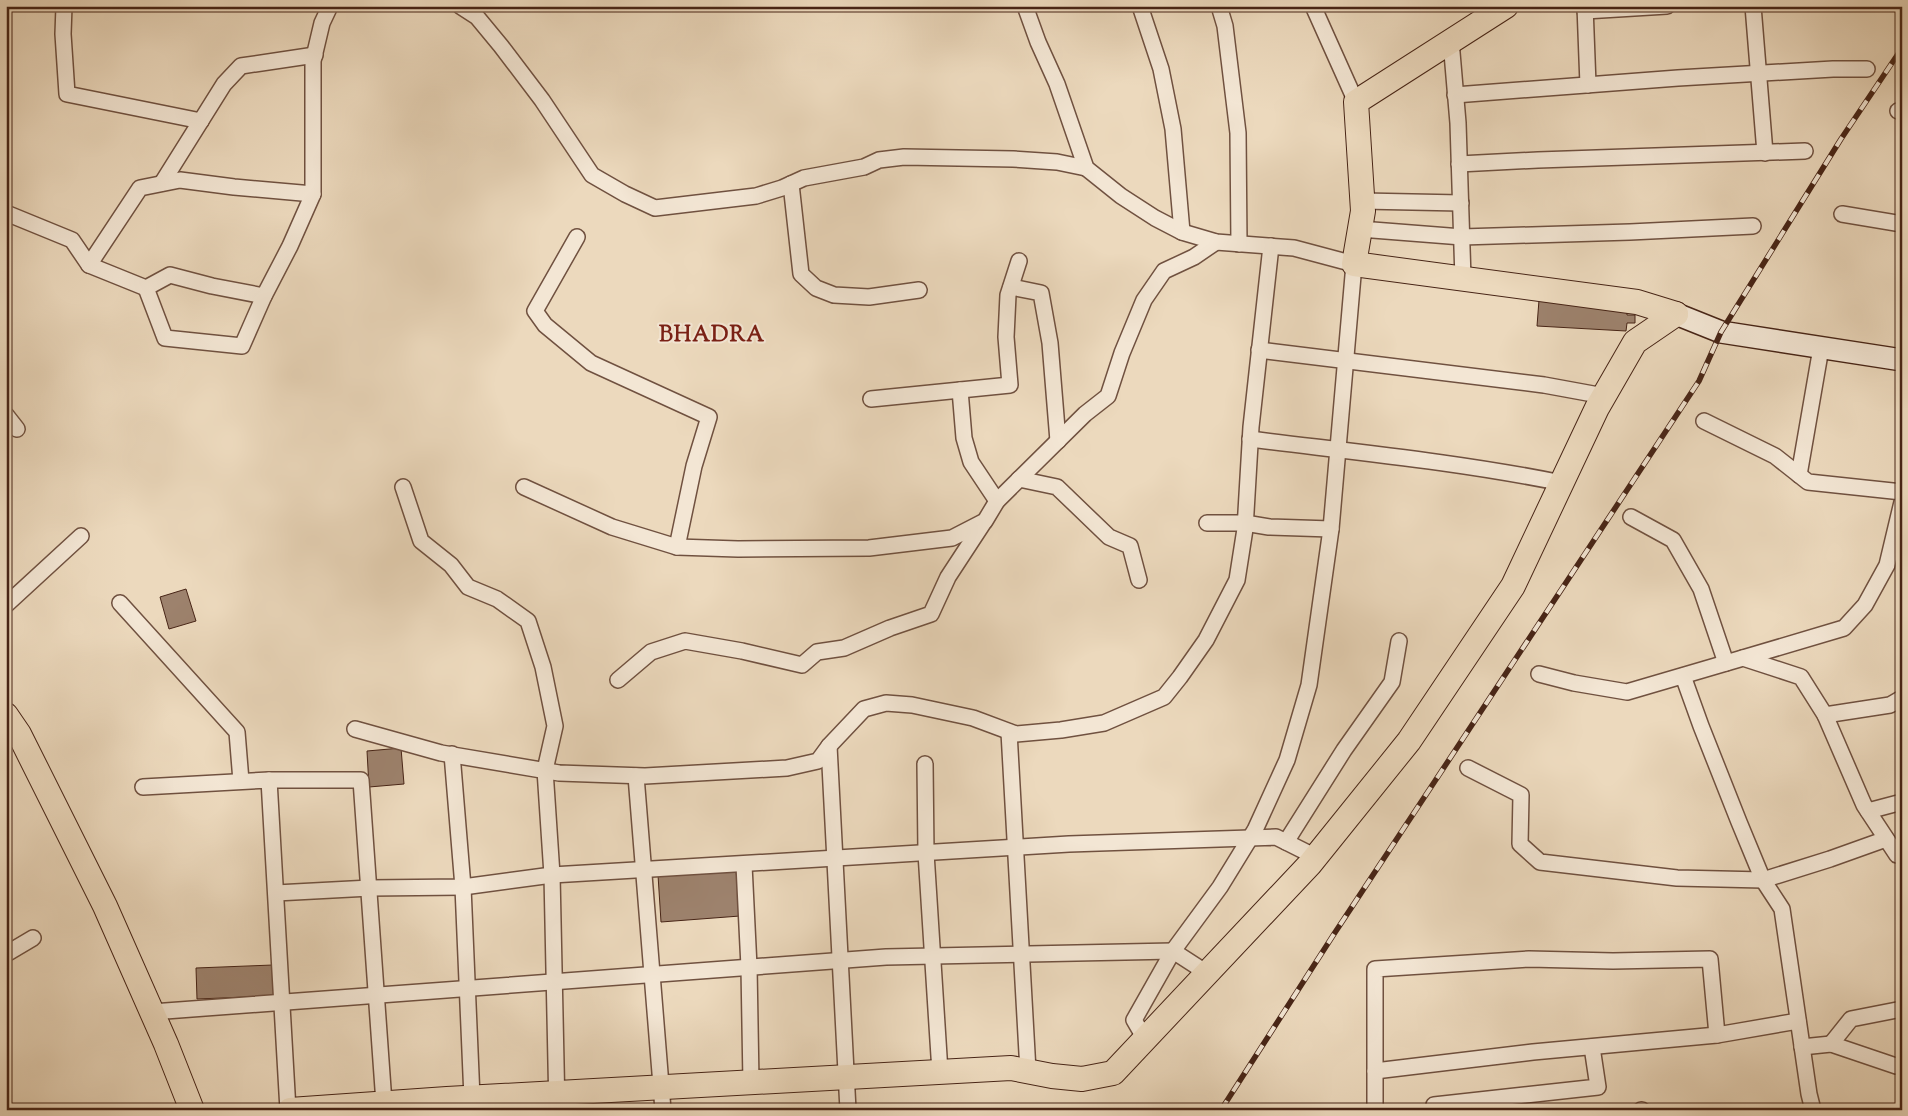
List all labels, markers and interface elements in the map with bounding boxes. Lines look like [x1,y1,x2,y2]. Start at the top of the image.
district label: BHADRA [659,320,765,352]

